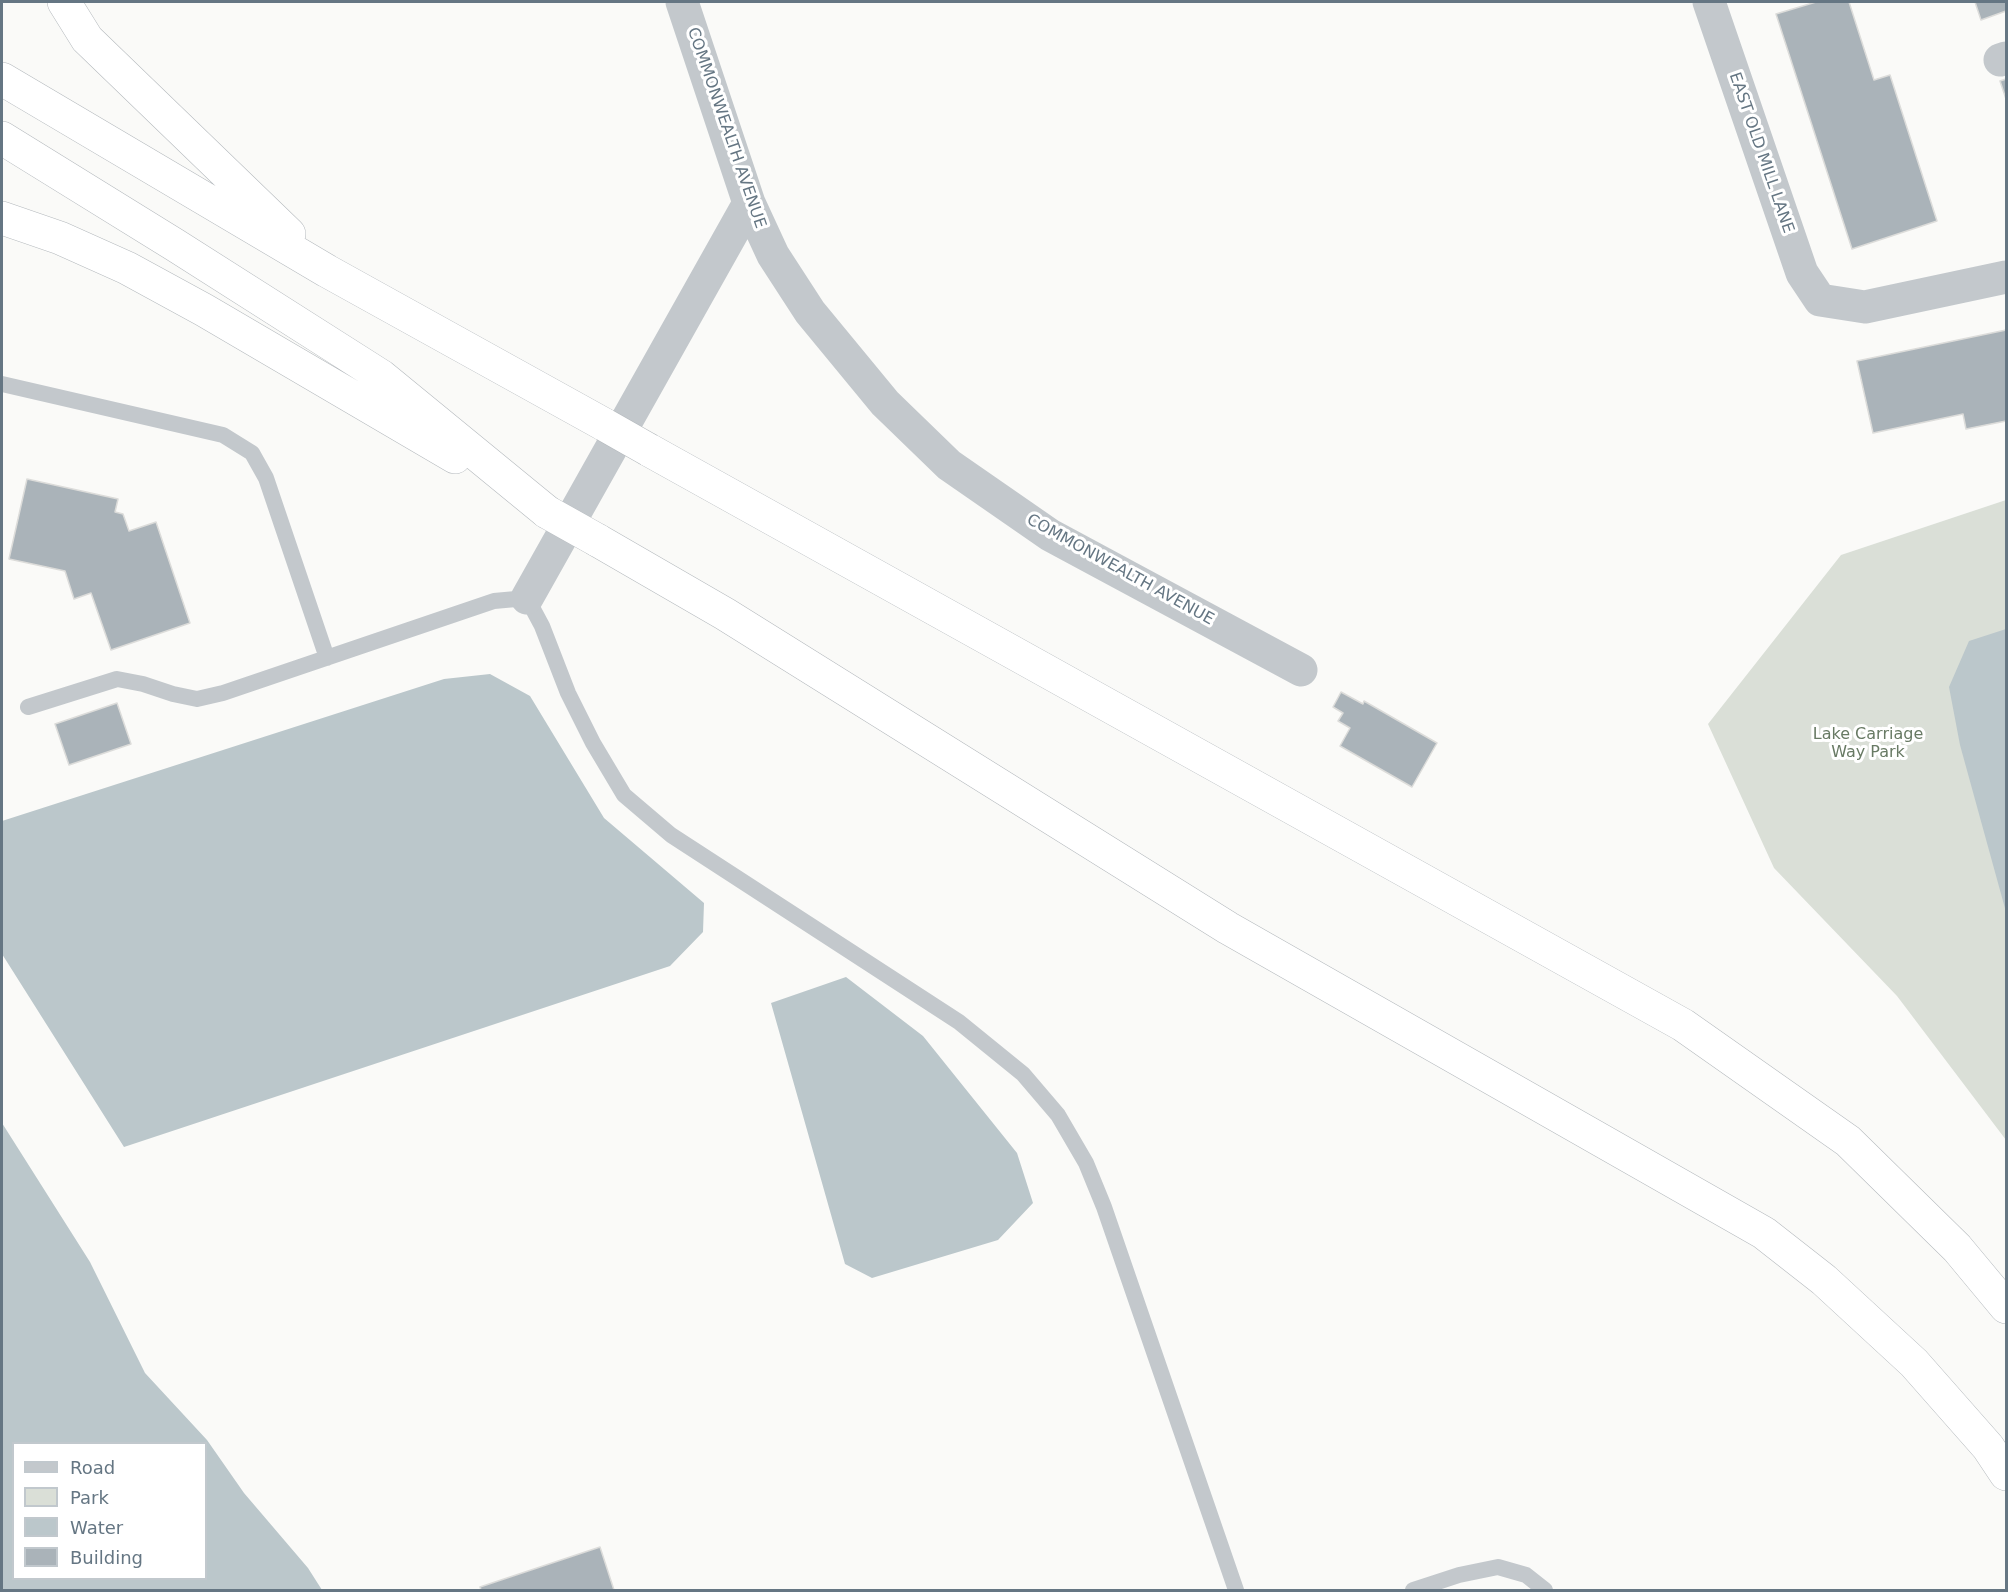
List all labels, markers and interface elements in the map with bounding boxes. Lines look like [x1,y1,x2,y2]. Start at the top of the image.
street label: COMMONWEALTH AVENUE [683,25,769,231]
street label: EAST OLD MILL LANE [1724,70,1798,236]
street label: COMMONWEALTH AVENUE [1023,510,1217,630]
park label: Lake Carriage Way Park [1813,725,1923,763]
legend [12,1442,207,1580]
text: Road [70,1457,115,1478]
text: Park [70,1487,109,1508]
text: Water [70,1517,123,1538]
text: Building [70,1547,143,1568]

